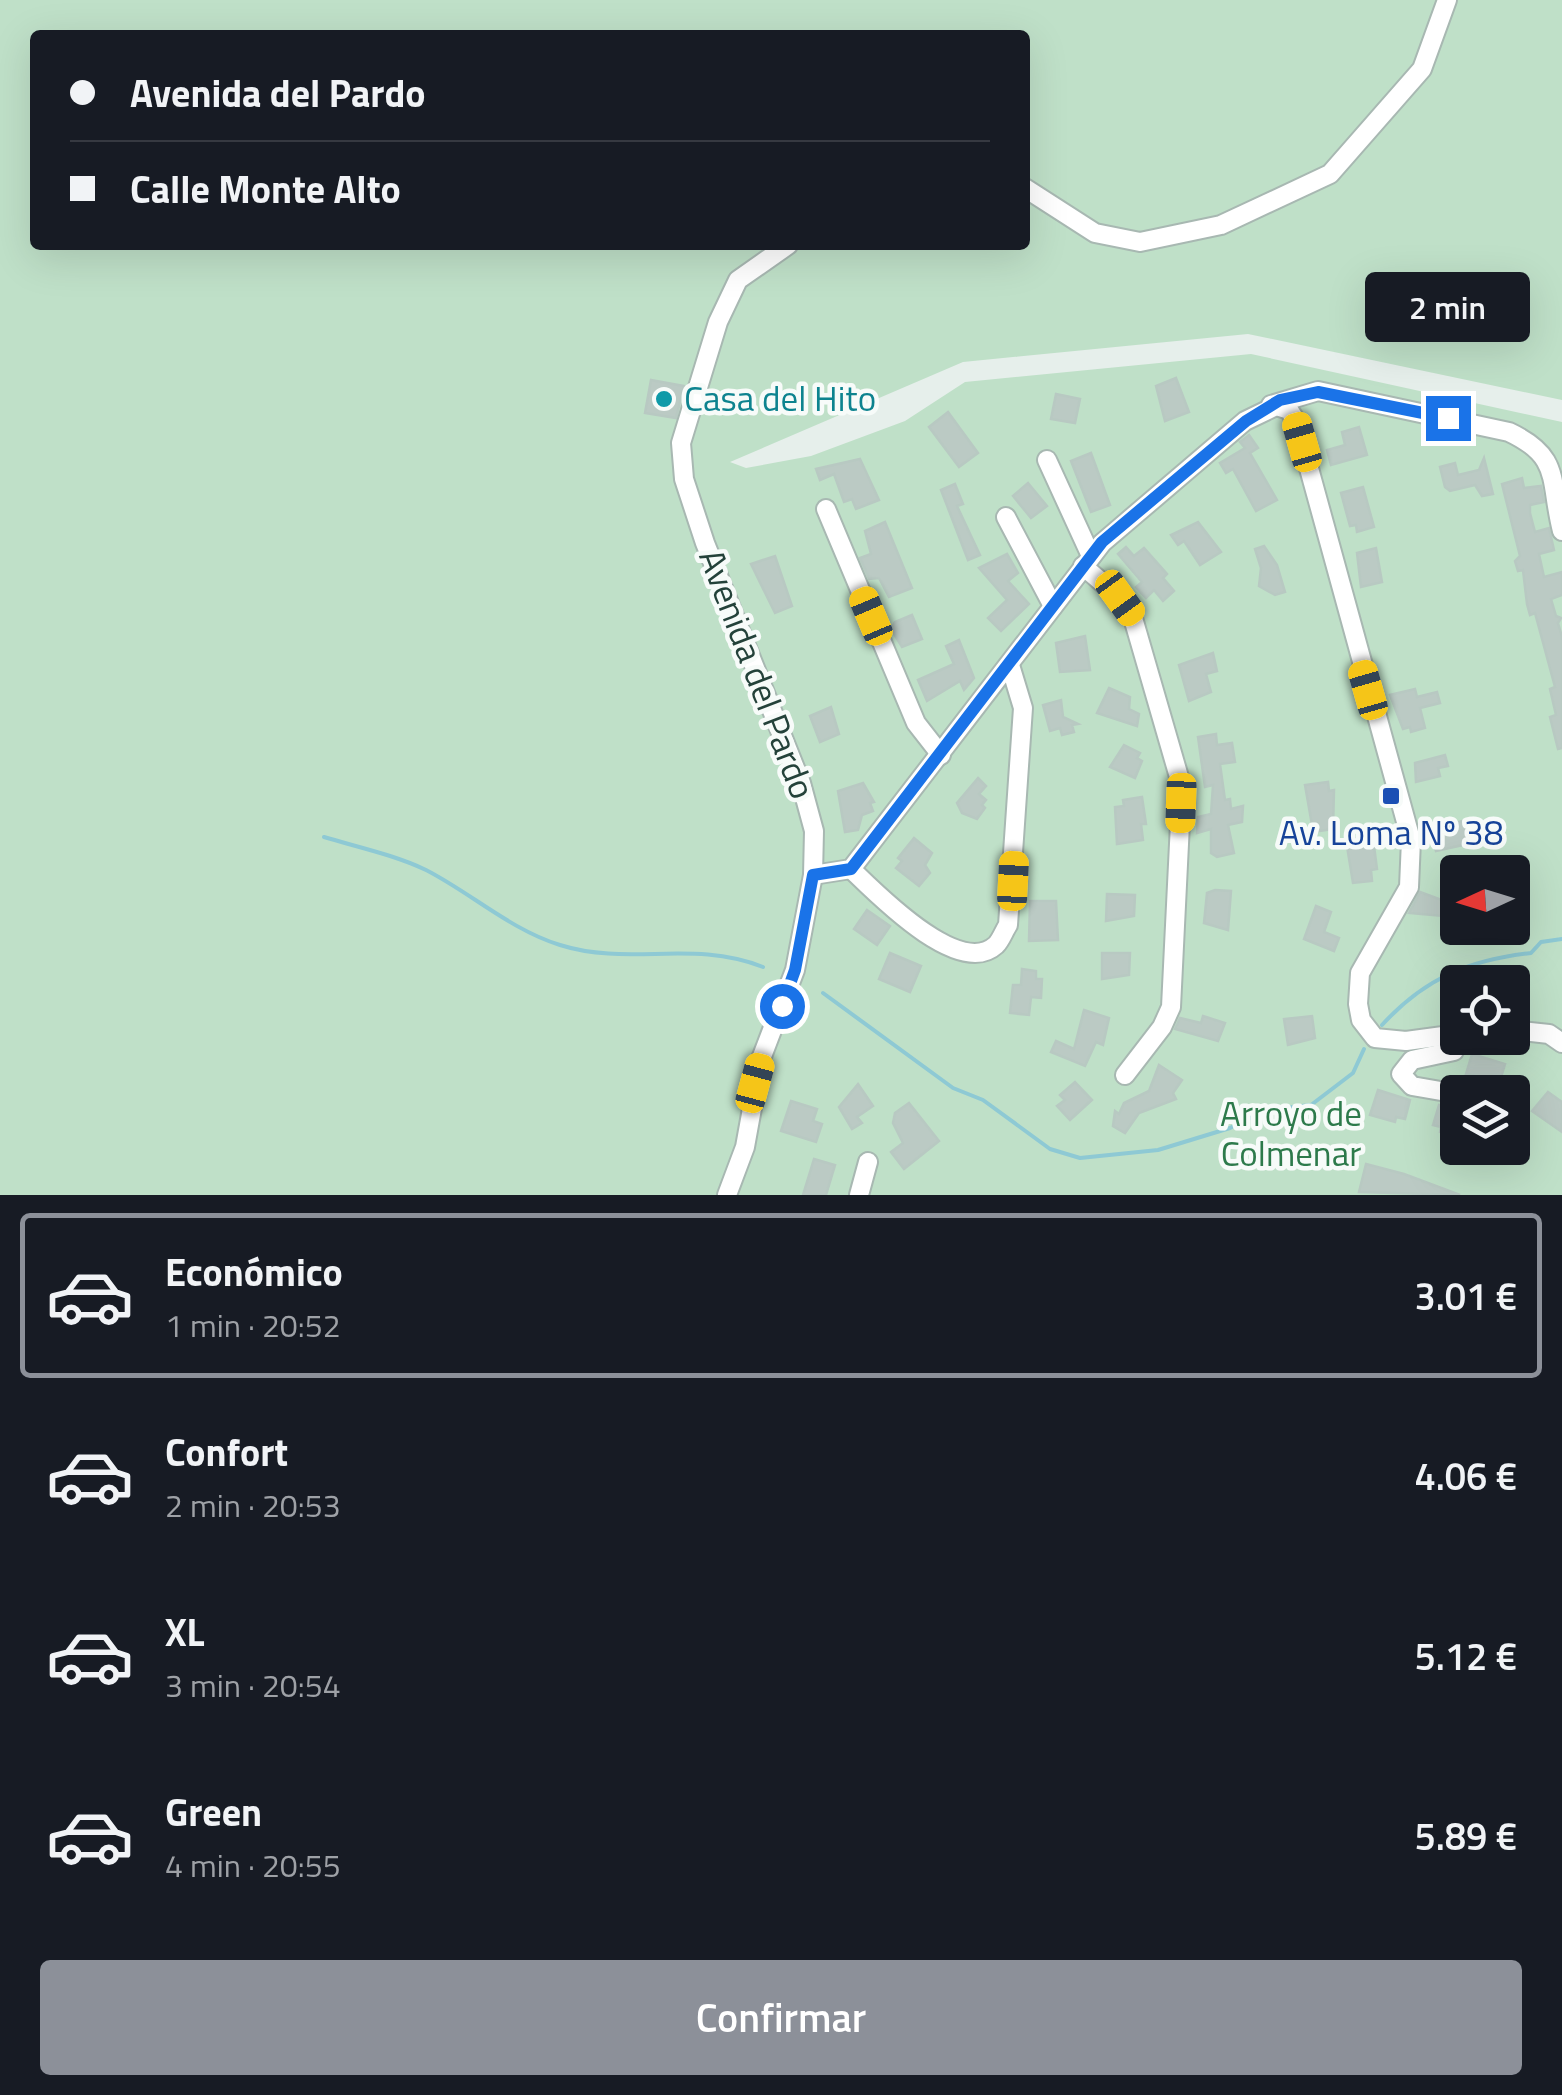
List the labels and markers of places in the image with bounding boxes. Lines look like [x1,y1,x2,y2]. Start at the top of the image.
place label: Casa del Hito [684,371,876,425]
marker: Casa del Hito [653,388,675,410]
marker: Av. Loma Nº 38 [1380,785,1402,807]
place label: Av. Loma Nº 38 [1279,805,1503,859]

